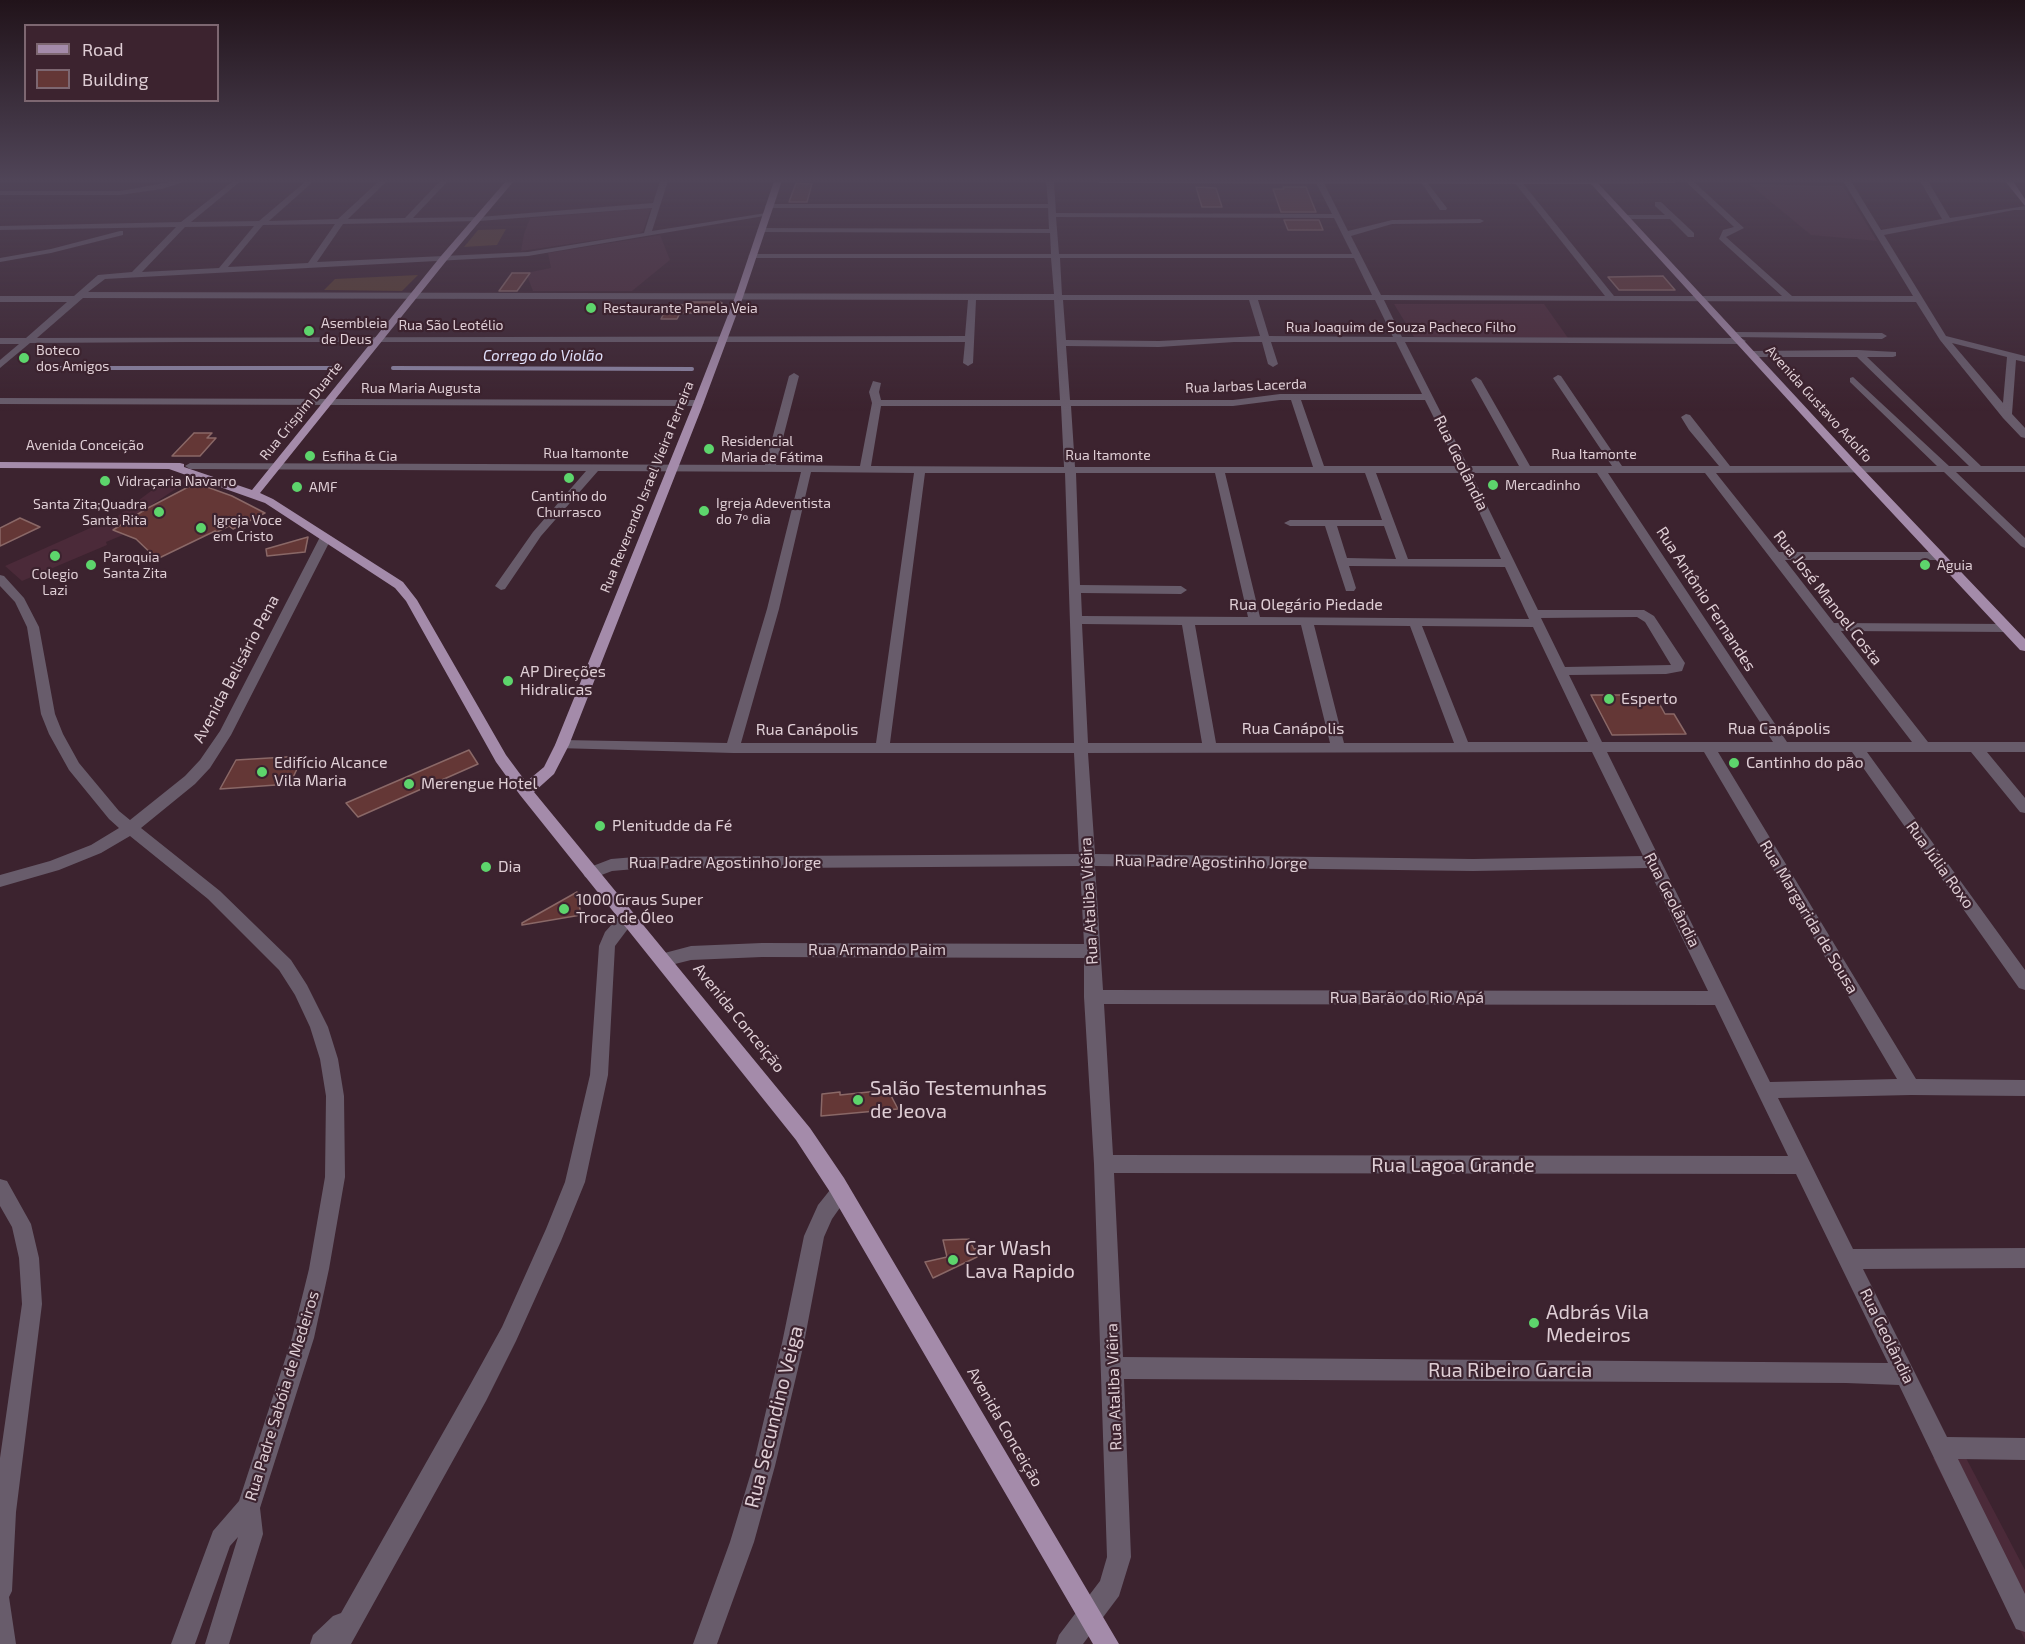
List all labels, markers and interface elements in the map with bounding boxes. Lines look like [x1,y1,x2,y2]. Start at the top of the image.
legend [24,24,219,102]
text: Road [82,38,123,60]
text: Building [82,68,149,90]
place label: Restaurante Panela Veia [603,300,758,316]
marker: Restaurante Panela Veia [584,301,598,315]
place label: Asembleia de Deus [321,315,387,348]
street label: Rua São Leotélio [398,317,504,333]
street label: Rua Joaquim de Souza Pacheco Filho [1286,319,1516,335]
marker: Asembleia de Deus [302,324,316,338]
place label: Boteco dos Amigos [36,342,109,374]
street label: Avenida Gustavo Adolfo [1762,342,1876,466]
water label: Corrego do Violão [483,347,603,365]
marker: Boteco dos Amigos [17,351,31,365]
street label: Rua Crispim Duarte [256,358,346,464]
street label: Rua Jarbas Lacerda [1185,375,1307,397]
street label: Rua Reverendo Israel Vieira Ferreira [597,379,697,595]
street label: Rua Maria Augusta [361,380,481,396]
street label: Rua Geolândia [1430,412,1492,514]
place label: Residencial Maria de Fátima [721,433,823,466]
street label: Avenida Conceição [26,437,144,453]
marker: Residencial Maria de Fátima [702,442,716,456]
street label: Rua Itamonte [543,445,629,461]
street label: Rua Itamonte [1551,446,1637,462]
street label: Rua Itamonte [1065,447,1151,463]
place label: Esfiha & Cia [322,448,397,464]
marker: Esfiha & Cia [303,449,317,463]
marker: Cantinho do Churrasco [562,471,576,485]
place label: Vidraçaria Navarro [117,473,236,489]
marker: Vidraçaria Navarro [98,474,112,488]
place label: Mercadinho [1505,477,1580,493]
marker: Mercadinho [1486,478,1500,492]
place label: AMF [309,479,338,495]
marker: AMF [290,480,304,494]
place label: Cantinho do Churrasco [531,488,607,520]
place label: Igreja Adeventista do 7º dia [716,495,831,528]
place label: Santa Zita;Quadra Santa Rita [33,496,147,528]
marker: Igreja Adeventista do 7º dia [697,504,711,518]
marker: Santa Zita;Quadra Santa Rita [152,505,166,519]
place label: Igreja Voce em Cristo [213,512,282,544]
marker: Igreja Voce em Cristo [194,521,208,535]
street label: Rua Antônio Fernandes [1652,523,1760,675]
street label: Rua José Manoel Costa [1769,527,1887,669]
marker: Colegio Lazi [48,549,62,563]
place label: Paroquia Santa Zita [103,549,167,582]
place label: Aguia [1937,557,1973,573]
marker: Paroquia Santa Zita [84,558,98,572]
marker: Aguia [1918,558,1932,572]
place label: Colegio Lazi [32,566,78,598]
street label: Avenida Belisário Pena [189,592,283,746]
street label: Rua Olegário Piedade [1229,595,1383,615]
place label: AP Direções Hidralicas [520,662,606,700]
marker: AP Direções Hidralicas [501,674,515,688]
place label: Esperto [1621,689,1678,709]
marker: Esperto [1602,692,1616,706]
street label: Rua Canápolis [1242,719,1344,739]
street label: Rua Canápolis [1728,719,1830,739]
street label: Rua Canápolis [756,720,858,740]
place label: Edifício Alcance Vila Maria [274,753,388,791]
place label: Cantinho do pão [1746,753,1863,773]
marker: Cantinho do pão [1727,756,1741,770]
marker: Edifício Alcance Vila Maria [255,765,269,779]
place label: Merengue Hotel [421,774,537,794]
marker: Merengue Hotel [402,777,416,791]
place label: Plenitudde da Fé [612,816,732,836]
street label: Rua Júlia Roxo [1902,818,1978,912]
marker: Plenitudde da Fé [593,819,607,833]
street label: Rua Ataliba Viêira [1076,837,1102,965]
street label: Rua Margarida de Sousa [1756,837,1862,997]
street label: Rua Geolândia [1640,849,1704,951]
street label: Rua Padre Agostinho Jorge [1114,851,1308,873]
street label: Rua Padre Agostinho Jorge [629,853,821,873]
place label: Dia [498,857,521,877]
marker: Dia [479,860,493,874]
place label: 1000 Graus Super Troca de Óleo [576,890,703,928]
marker: 1000 Graus Super Troca de Óleo [557,902,571,916]
street label: Rua Armando Paim [808,940,946,960]
street label: Avenida Conceição [689,960,789,1076]
street label: Rua Barão do Rio Apá [1330,988,1484,1008]
place label: Salão Testemunhas de Jeova [870,1076,1047,1123]
marker: Salão Testemunhas de Jeova [851,1093,865,1107]
street label: Rua Lagoa Grande [1371,1153,1535,1177]
place label: Car Wash Lava Rapido [965,1236,1075,1283]
marker: Car Wash Lava Rapido [946,1253,960,1267]
street label: Rua Geolândia [1856,1285,1918,1387]
street label: Rua Padre Sabóia de Medeiros [241,1289,323,1503]
place label: Adbrás Vila Medeiros [1546,1300,1649,1347]
marker: Adbrás Vila Medeiros [1527,1316,1541,1330]
street label: Rua Secundino Veiga [740,1323,808,1511]
street label: Rua Ataliba Viêira [1102,1323,1126,1451]
street label: Rua Ribeiro Garcia [1428,1358,1592,1382]
street label: Avenida Conceição [963,1364,1047,1490]

